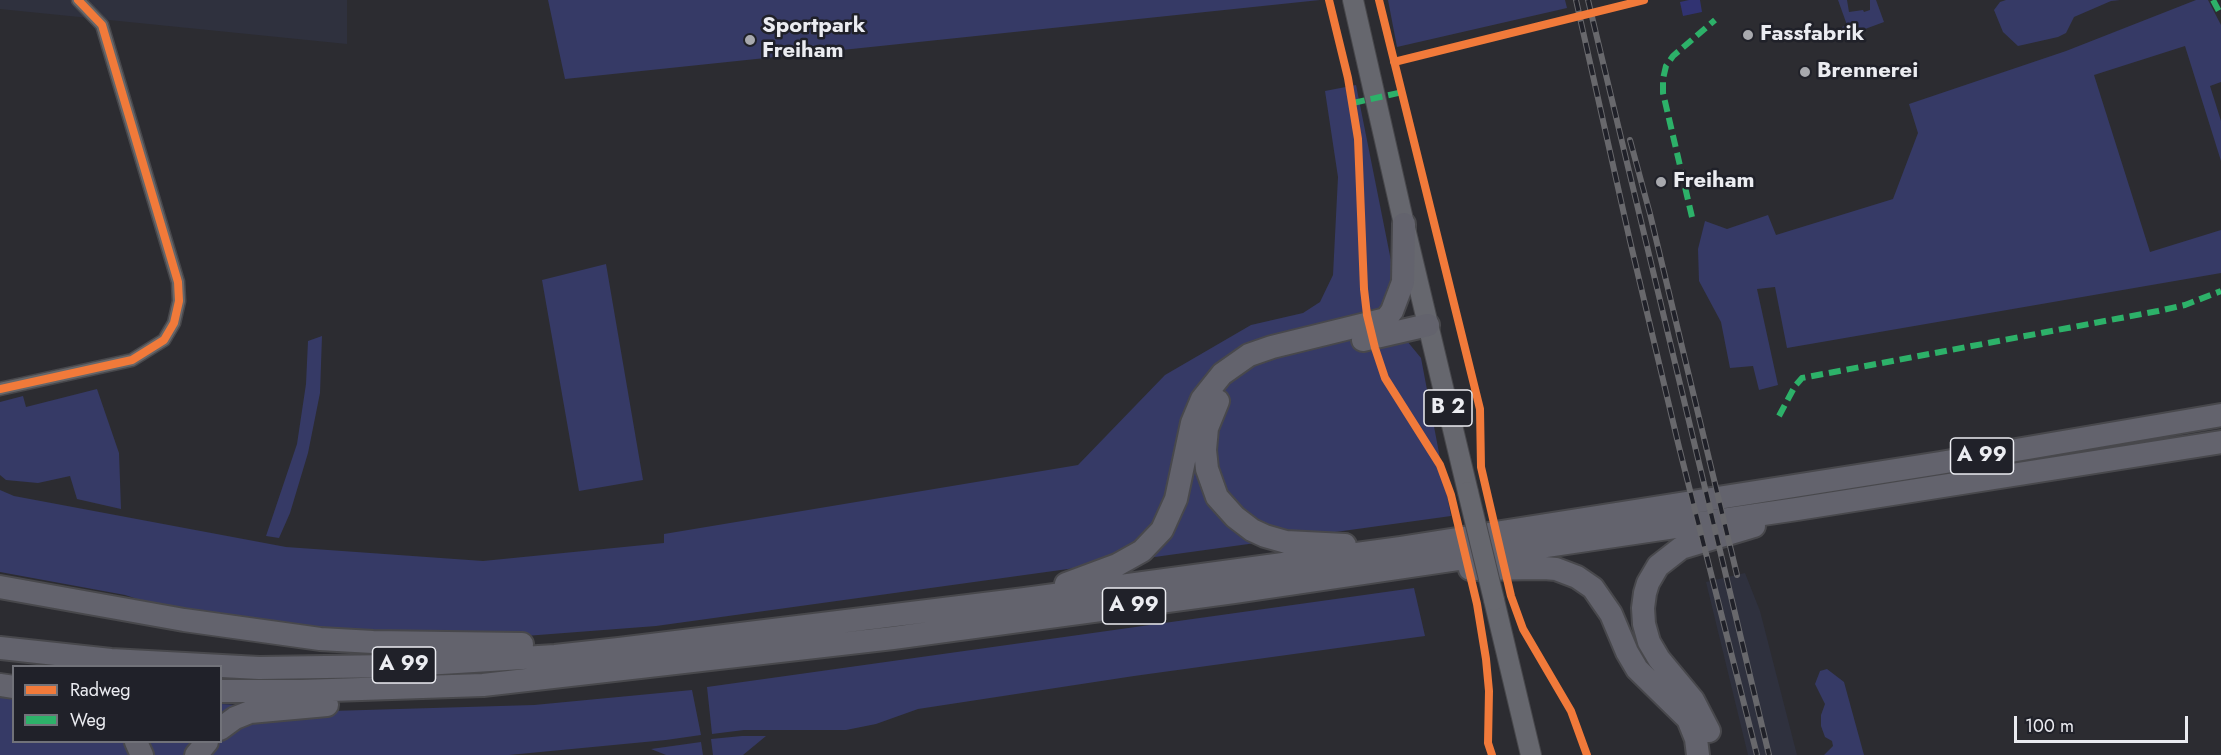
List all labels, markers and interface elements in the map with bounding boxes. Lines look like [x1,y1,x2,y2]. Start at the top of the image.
place label: Sportpark Freiham [762,14,866,66]
place label: Fassfabrik [1760,22,1864,48]
marker: Fassfabrik [1741,28,1755,42]
marker: Sportpark Freiham [743,33,757,47]
place label: Brennerei [1817,59,1918,85]
marker: Brennerei [1798,65,1812,79]
place label: Freiham [1673,169,1755,195]
marker: Freiham [1654,175,1668,189]
road number: B 2 [1424,390,1472,426]
road number: A 99 [1950,438,2014,474]
road number: A 99 [1102,588,1166,624]
road number: A 99 [372,647,436,683]
legend [12,665,222,743]
text: Radweg [70,677,131,703]
scale bar [2017,704,2191,742]
text: Weg [70,707,106,733]
text: 100 m [2025,713,2074,739]

